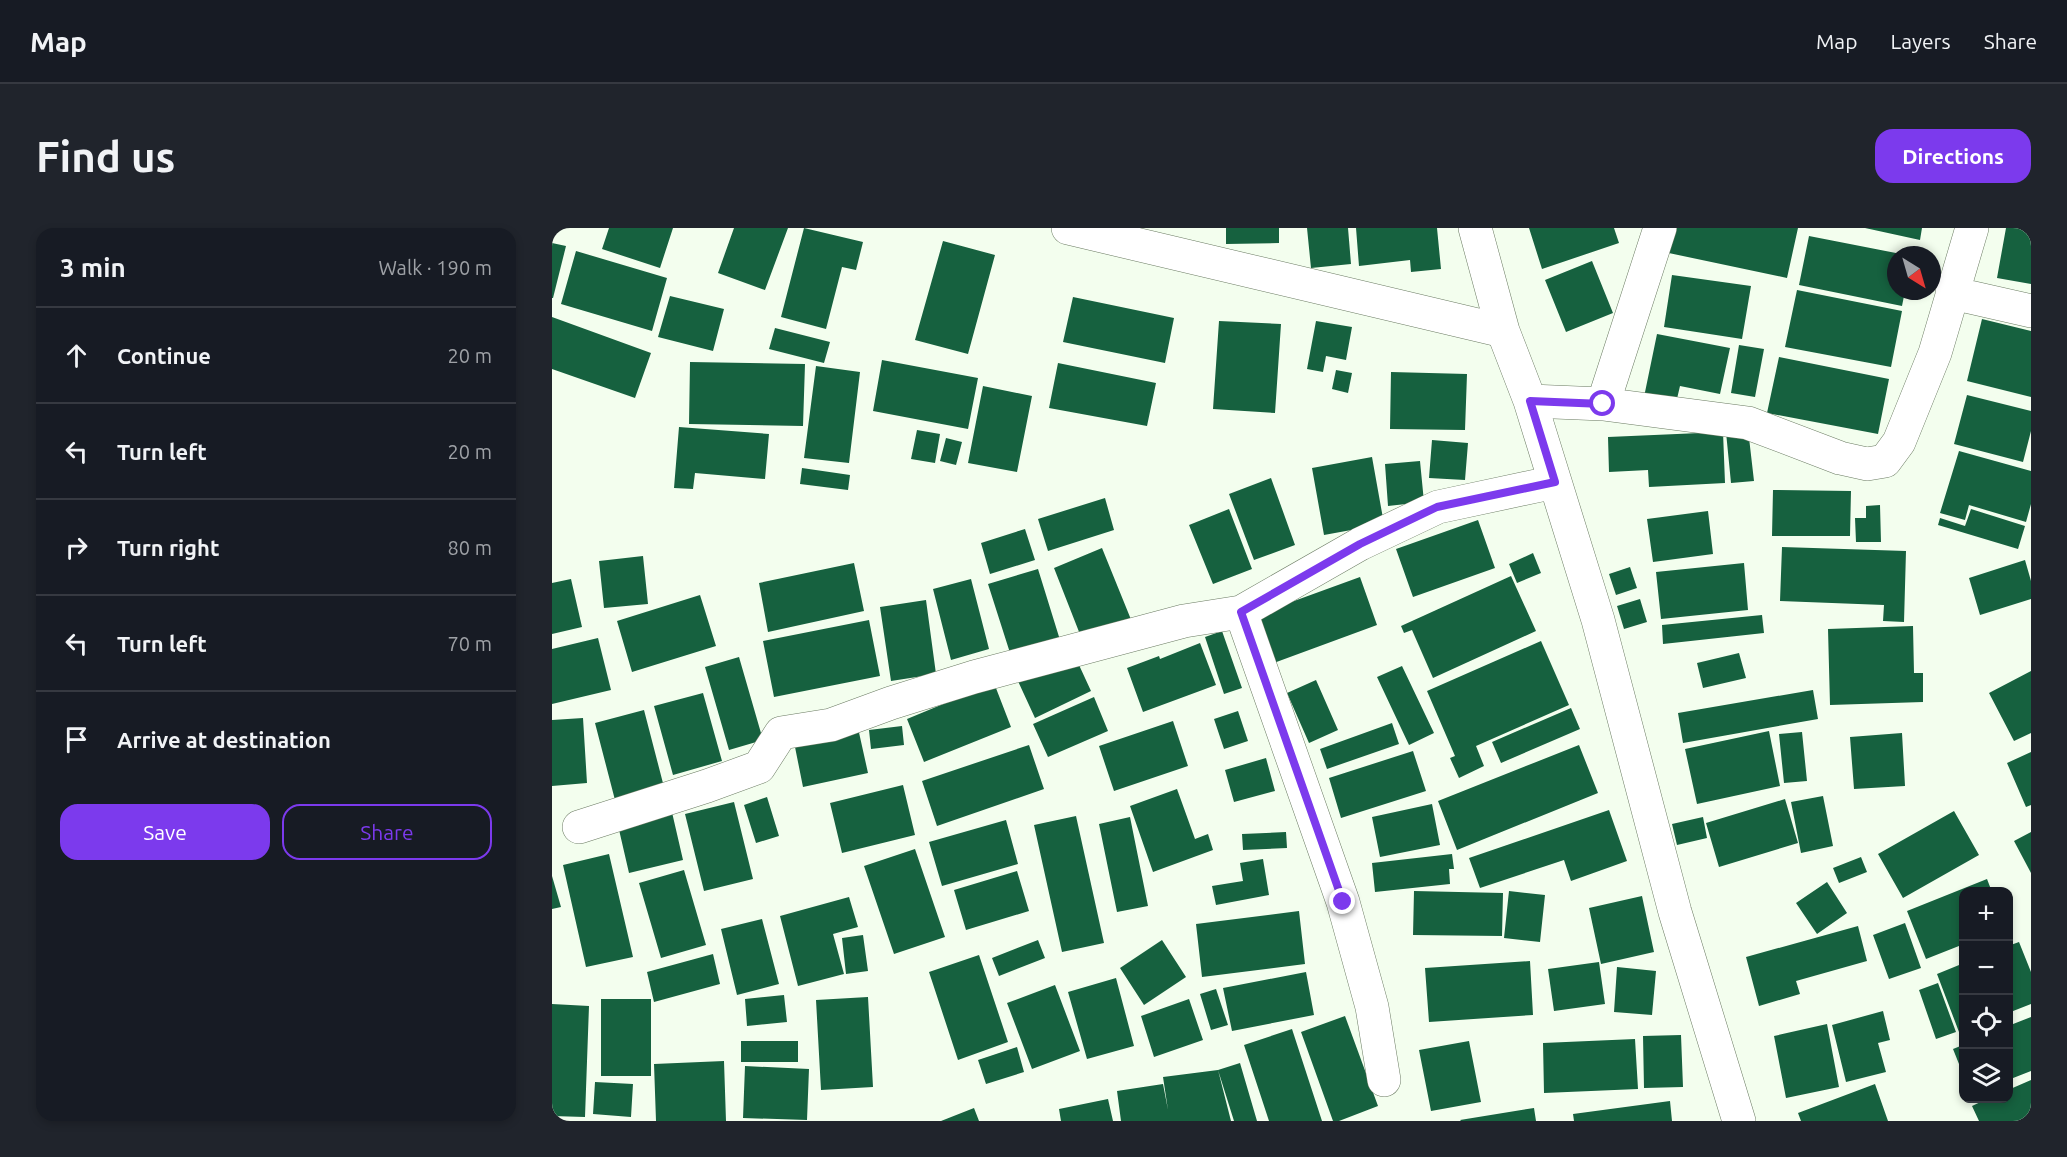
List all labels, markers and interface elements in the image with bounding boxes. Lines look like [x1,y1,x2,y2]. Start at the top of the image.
text: Map [30,26,87,57]
text: Map [1816,29,1857,53]
text: Layers [1890,29,1951,53]
text: Share [1984,29,2037,53]
button: Directions [1875,129,2031,183]
text: Find us [36,133,175,180]
north arrow [1887,246,1941,300]
text: 3 min [60,253,126,282]
text: Walk · 190 m [379,256,492,279]
icon: ahead [60,339,93,372]
text: Continue [117,343,211,368]
text: 20 m [448,344,492,367]
route start [1589,390,1615,416]
icon: left [60,435,93,468]
text: Turn left [117,439,207,464]
text: 20 m [448,440,492,463]
icon: right [60,531,93,564]
text: Turn right [117,535,219,560]
text: 80 m [448,536,492,559]
icon: left [60,627,93,660]
text: Turn left [117,631,207,656]
text: 70 m [448,632,492,655]
icon: arrive [60,723,93,756]
text: Arrive at destination [117,727,331,752]
button: Save [60,804,270,860]
button: Share [282,804,492,860]
map controls [1959,887,2013,1103]
button: + [1959,887,2013,941]
route end [1329,888,1355,914]
button: − [1959,941,2013,995]
button: locate [1959,995,2013,1049]
button: layers [1959,1049,2013,1103]

